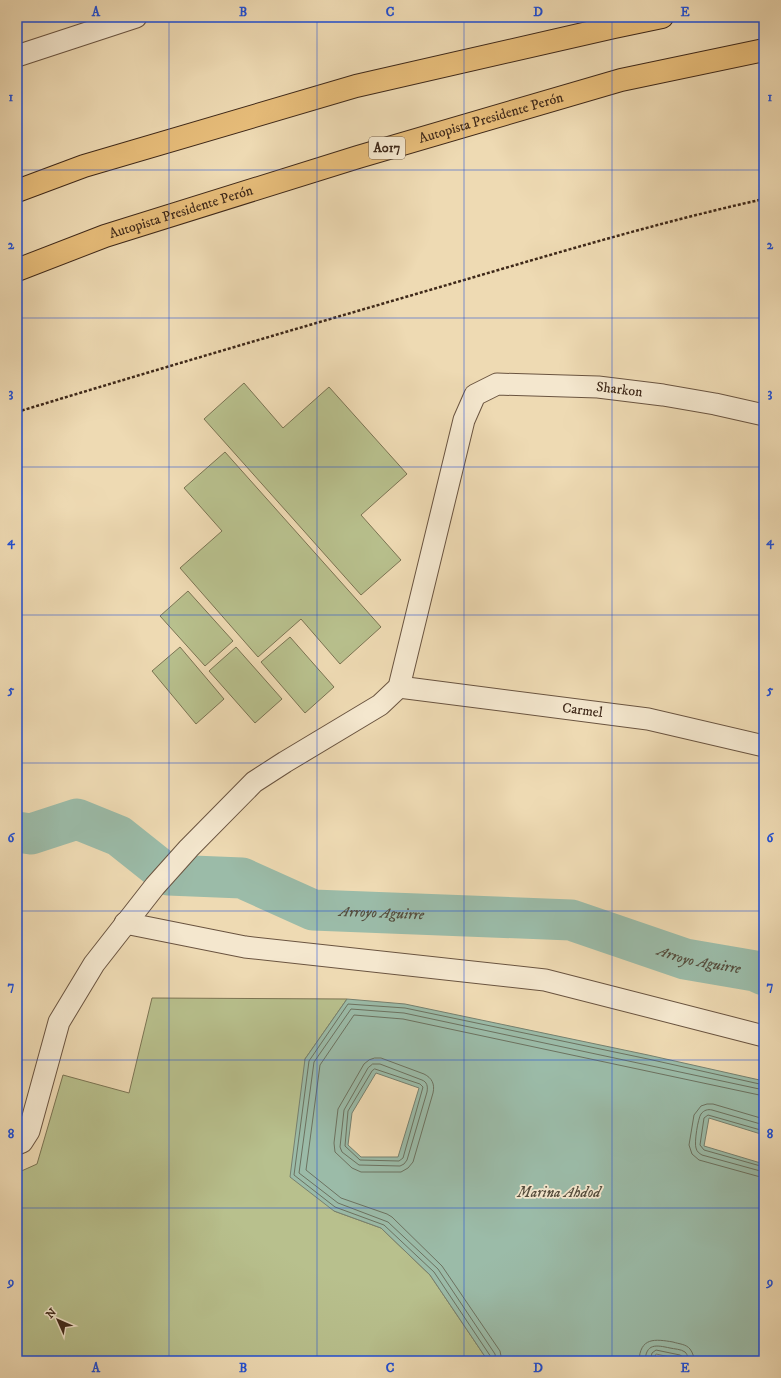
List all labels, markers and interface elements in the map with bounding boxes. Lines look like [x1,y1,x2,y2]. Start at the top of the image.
text: A [91,4,101,20]
text: B [239,4,247,20]
text: C [386,4,395,20]
text: D [533,4,543,20]
text: E [680,4,690,20]
street label: Autopista Presidente Perón [417,88,566,148]
text: 1 [9,89,14,105]
text: 1 [768,89,773,105]
road number: A017 [369,137,405,159]
street label: Autopista Presidente Perón [107,181,256,243]
text: 2 [8,237,15,253]
text: 2 [767,237,774,253]
street label: Sharkon [595,378,644,402]
text: 3 [9,385,14,401]
text: 3 [768,385,773,401]
text: 4 [6,533,15,550]
text: 4 [765,533,774,550]
text: 5 [7,682,15,698]
text: 5 [766,682,774,698]
street label: Carmel [561,699,605,722]
text: 6 [8,830,16,846]
text: 6 [767,830,775,846]
water label: Arroyo Aguirre [337,901,425,924]
water label: Arroyo Aguirre [653,940,743,978]
text: 7 [8,978,15,994]
text: 7 [767,978,774,994]
text: 8 [8,1126,15,1142]
text: 8 [767,1126,774,1142]
water label: Marina Ahdod [517,1183,603,1202]
text: 9 [7,1274,14,1290]
text: 9 [766,1274,773,1290]
north arrow [38,1300,78,1340]
text: N [43,1305,60,1322]
text: A [91,1360,101,1376]
text: B [239,1360,247,1376]
text: C [386,1360,395,1376]
text: D [533,1360,543,1376]
text: E [680,1360,690,1376]

